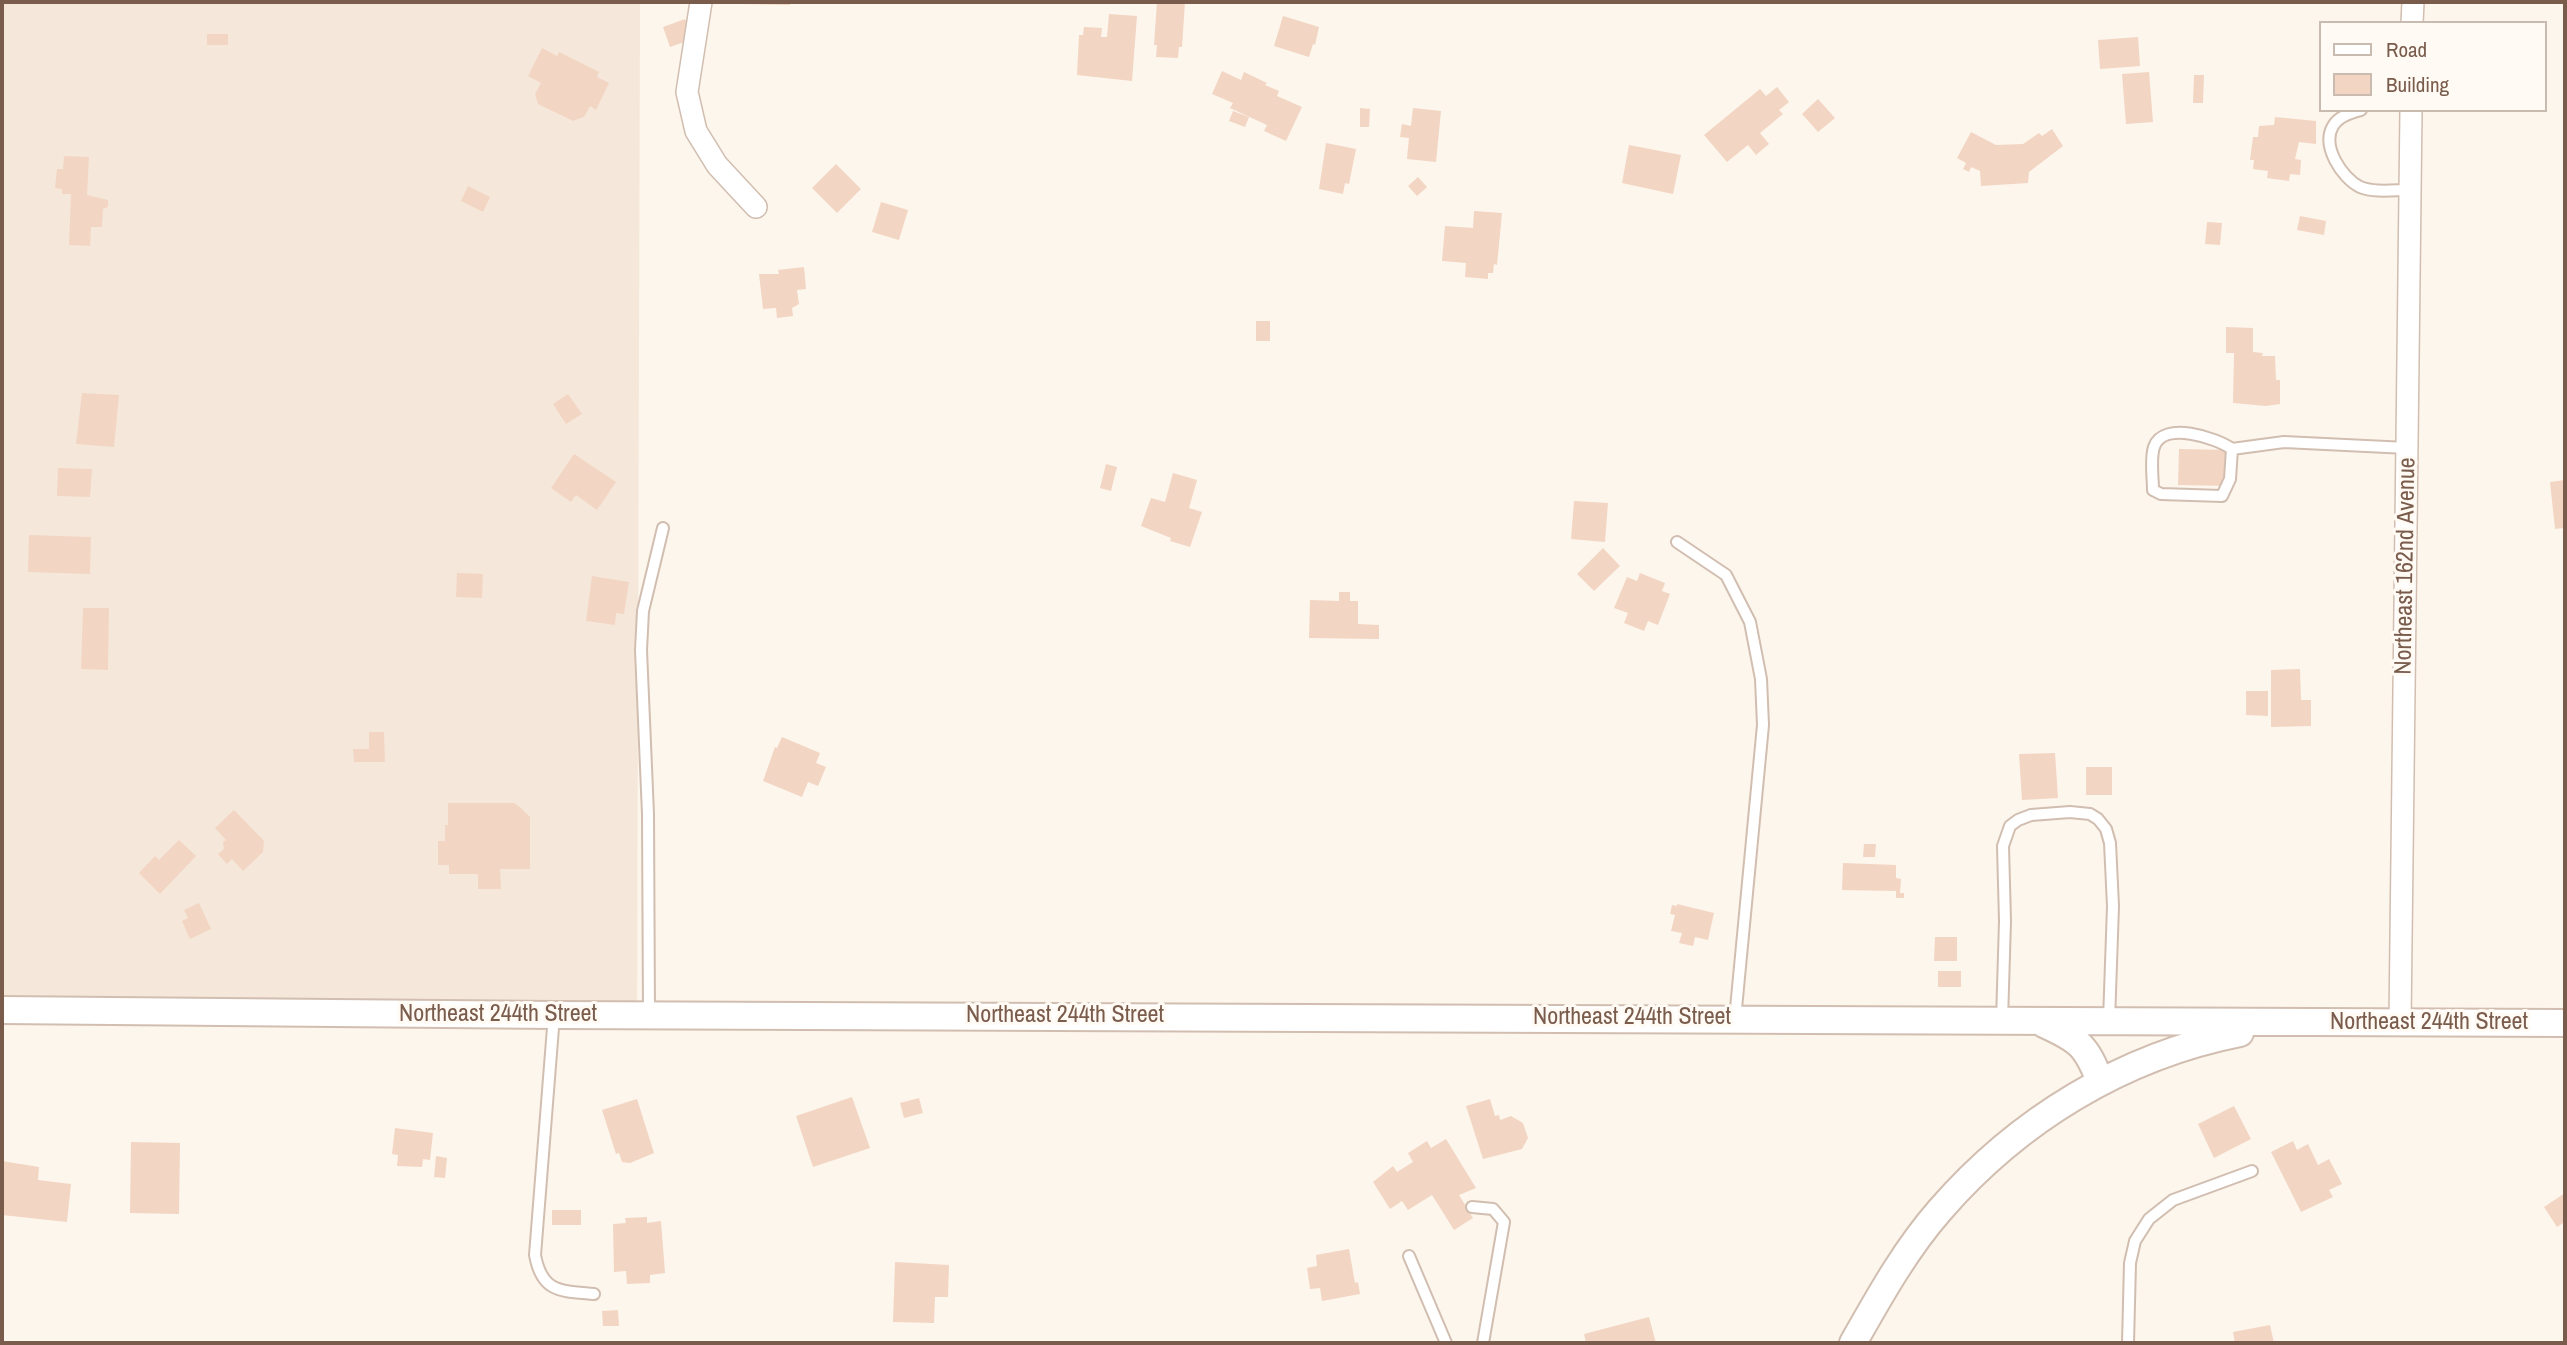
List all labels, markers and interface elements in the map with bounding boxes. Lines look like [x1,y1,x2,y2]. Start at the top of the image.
legend [2318,21,2546,112]
text: Road [2386,35,2427,64]
text: Building [2386,70,2449,99]
street label: Northeast 162nd Avenue [2390,457,2422,675]
street label: Northeast 244th Street [399,1001,597,1029]
street label: Northeast 244th Street [966,1002,1164,1030]
street label: Northeast 244th Street [1533,1004,1731,1032]
street label: Northeast 244th Street [2330,1009,2528,1037]

